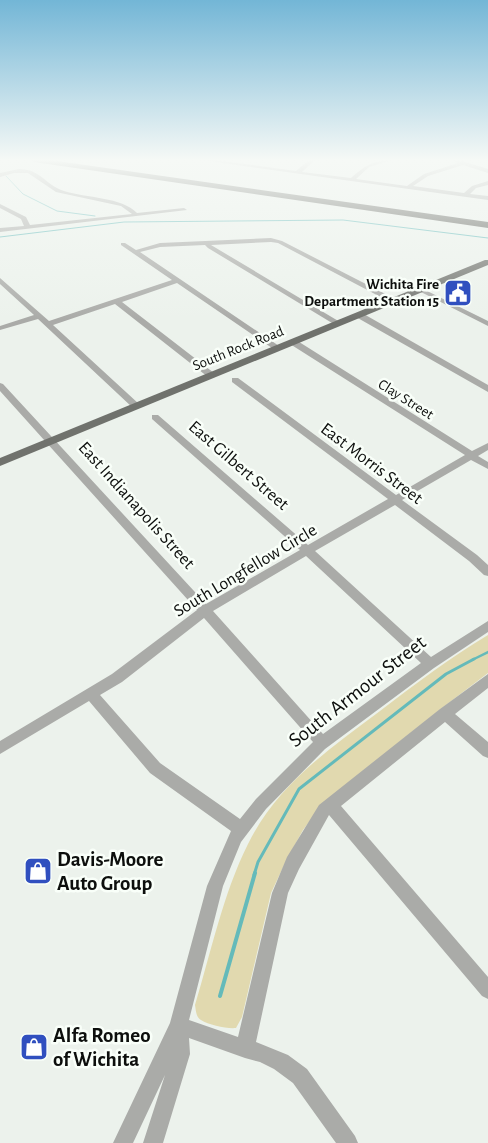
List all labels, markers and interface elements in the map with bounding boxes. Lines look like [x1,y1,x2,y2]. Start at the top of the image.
place label: Wichita Fire Department Station 15 [304,277,439,309]
public building icon: Wichita Fire Department Station 15 [443,278,473,308]
street label: South Rock Road [190,323,286,374]
street label: Clay Street [375,377,436,422]
street label: East Gilbert Street [185,418,292,514]
street label: East Morris Street [317,420,426,508]
street label: East Indianapolis Street [75,439,198,573]
street label: South Longfellow Circle [171,521,320,621]
street label: South Armour Street [285,631,430,751]
place label: Davis-Moore Auto Group [57,849,164,894]
shop icon: Davis-Moore Auto Group [23,856,53,886]
place label: Alfa Romeo of Wichita [53,1025,151,1070]
shop icon: Alfa Romeo of Wichita [19,1032,49,1062]

